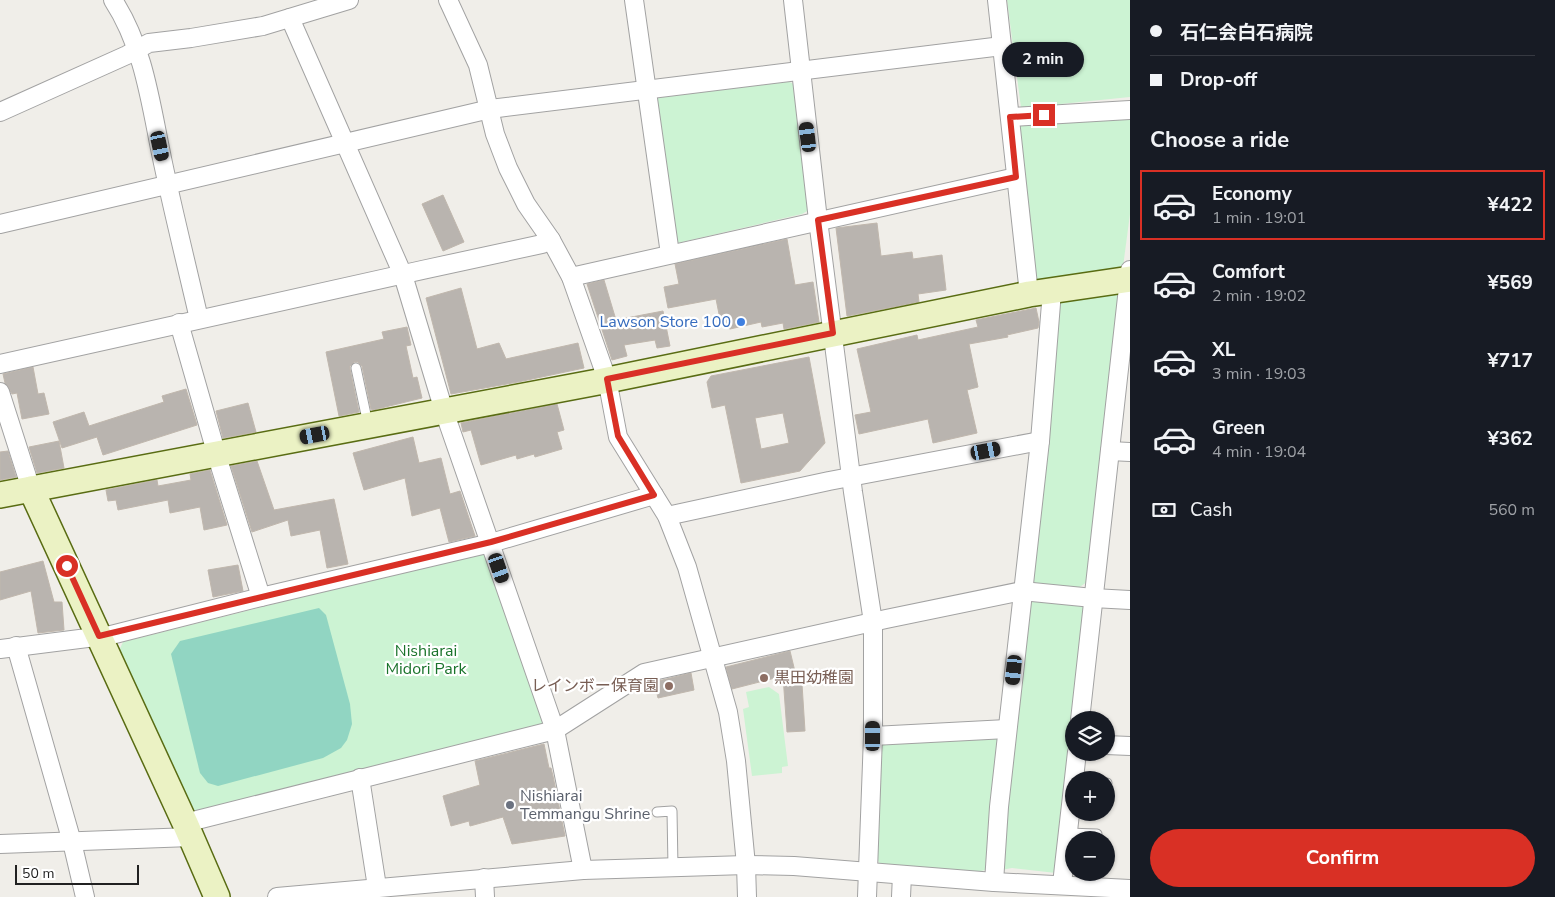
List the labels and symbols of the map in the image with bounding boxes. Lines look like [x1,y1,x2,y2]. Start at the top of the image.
callout: 2 min [1003,42,1085,78]
route end [1033,104,1055,126]
car [798,121,817,153]
car [149,130,170,162]
place label: Lawson Store 100 [600,311,731,333]
marker: Lawson Store 100 [735,316,747,328]
car [298,425,331,445]
car [969,441,1002,461]
car [487,551,510,585]
route start [56,555,78,577]
park label: Nishiarai Midori Park [385,640,468,680]
car [1004,654,1023,686]
place label: 黒田幼稚園 [774,667,854,689]
marker: 黒田幼稚園 [758,672,770,684]
place label: レインボー保育園 [531,675,659,697]
marker: レインボー保育園 [663,680,675,692]
car [865,721,880,751]
place label: Nishiarai Temmangu Shrine [520,785,650,825]
marker: Nishiarai Temmangu Shrine [504,799,516,811]
scale bar [15,862,139,885]

